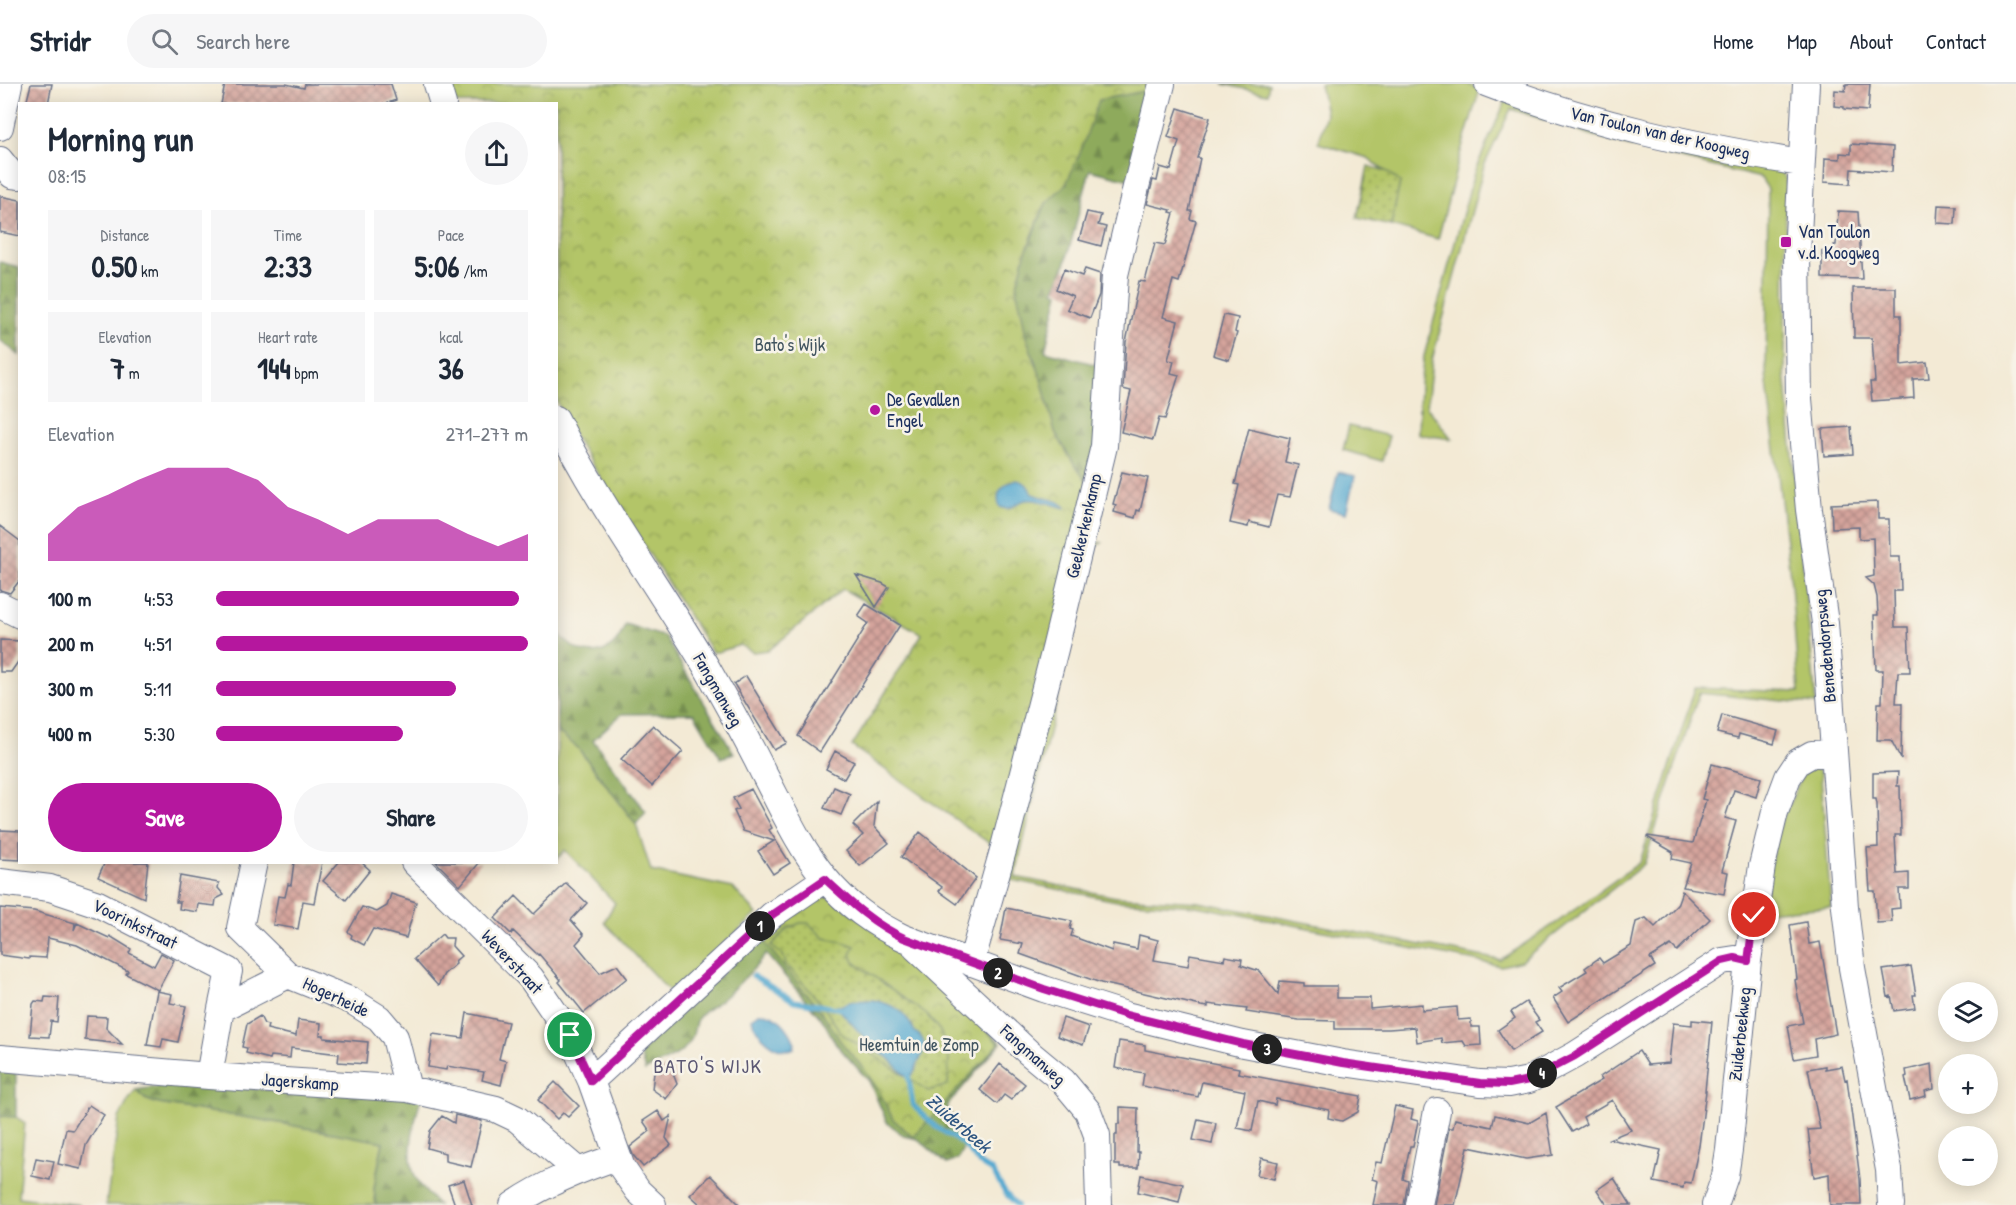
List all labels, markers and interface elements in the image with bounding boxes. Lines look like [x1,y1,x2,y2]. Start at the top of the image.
search box [127,14,547,68]
text: Stridr [30,22,91,60]
icon: search [148,25,181,58]
text: Search here [196,26,290,56]
text: Home [1713,27,1754,56]
text: Map [1787,27,1817,56]
text: About [1850,27,1893,56]
text: Contact [1926,27,1986,56]
street label: Van Toulon van der Koogweg [1568,100,1753,165]
text: Morning run [48,117,194,161]
button: share [465,122,528,185]
text: 08:15 [48,162,86,189]
place label: Van Toulon v.d. Koogweg [1798,219,1880,265]
text: Distance [101,224,149,246]
text: Time [274,224,302,246]
text: Pace [438,224,464,246]
marker: Van Toulon v.d. Koogweg [1779,235,1793,249]
text: 0.50 [91,246,137,286]
text: 2:33 [264,246,312,286]
text: 5:06 [414,246,460,286]
text: km [137,260,159,282]
text: /km [460,260,488,282]
text: Elevation [98,326,152,348]
text: Heart rate [258,326,318,348]
text: kcal [439,326,463,348]
park label: Bato's Wijk [755,332,826,357]
text: 7 [110,348,125,388]
text: 144 [257,348,291,388]
text: 36 [438,348,464,388]
text: m [125,362,140,384]
text: bpm [291,362,319,384]
place label: De Gevallen Engel [887,387,960,433]
marker: De Gevallen Engel [868,403,882,417]
text: Elevation [48,420,114,447]
text: 271–277 m [446,420,528,447]
street label: Geelkerkenkamp [1059,471,1108,581]
text: 100 m [48,585,91,612]
text: 4:53 [144,585,174,612]
street label: Benedendorpsweg [1807,589,1842,704]
text: 200 m [48,630,93,657]
text: 4:51 [144,630,172,657]
street label: Fangmanweg [687,648,749,731]
text: 300 m [48,675,93,702]
text: 5:11 [144,675,172,702]
text: 400 m [48,720,92,747]
text: 5:30 [144,720,175,747]
button: Save [48,783,282,852]
button: Share [294,783,528,852]
pin [1728,889,1779,940]
street label: Voorinkstraat [89,892,183,955]
icon: check [1737,898,1770,931]
pin: 1 [745,911,775,941]
text: 1 [757,915,763,937]
street label: Weverstraat [476,924,549,1000]
pin: 2 [983,958,1013,988]
text: 2 [994,962,1002,984]
street label: Hogerheide [299,970,374,1023]
map controls [1938,982,1998,1186]
button: layers [1938,982,1998,1042]
street label: Zuiderbeekweg [1722,986,1757,1082]
pin [544,1009,595,1060]
icon: arrive [553,1018,586,1051]
street label: Fangmanweg [994,1018,1072,1091]
park label: Heemtuin de Zomp [859,1032,979,1057]
pin: 3 [1252,1034,1282,1064]
text: 3 [1263,1038,1271,1060]
district label: BATO'S WIJK [654,1052,762,1079]
button: + [1938,1054,1998,1114]
pin: 4 [1527,1058,1557,1088]
text: 4 [1539,1062,1545,1084]
street label: Jagerskamp [261,1066,340,1097]
water label: Zuiderbeek [921,1087,999,1160]
button: − [1938,1126,1998,1186]

